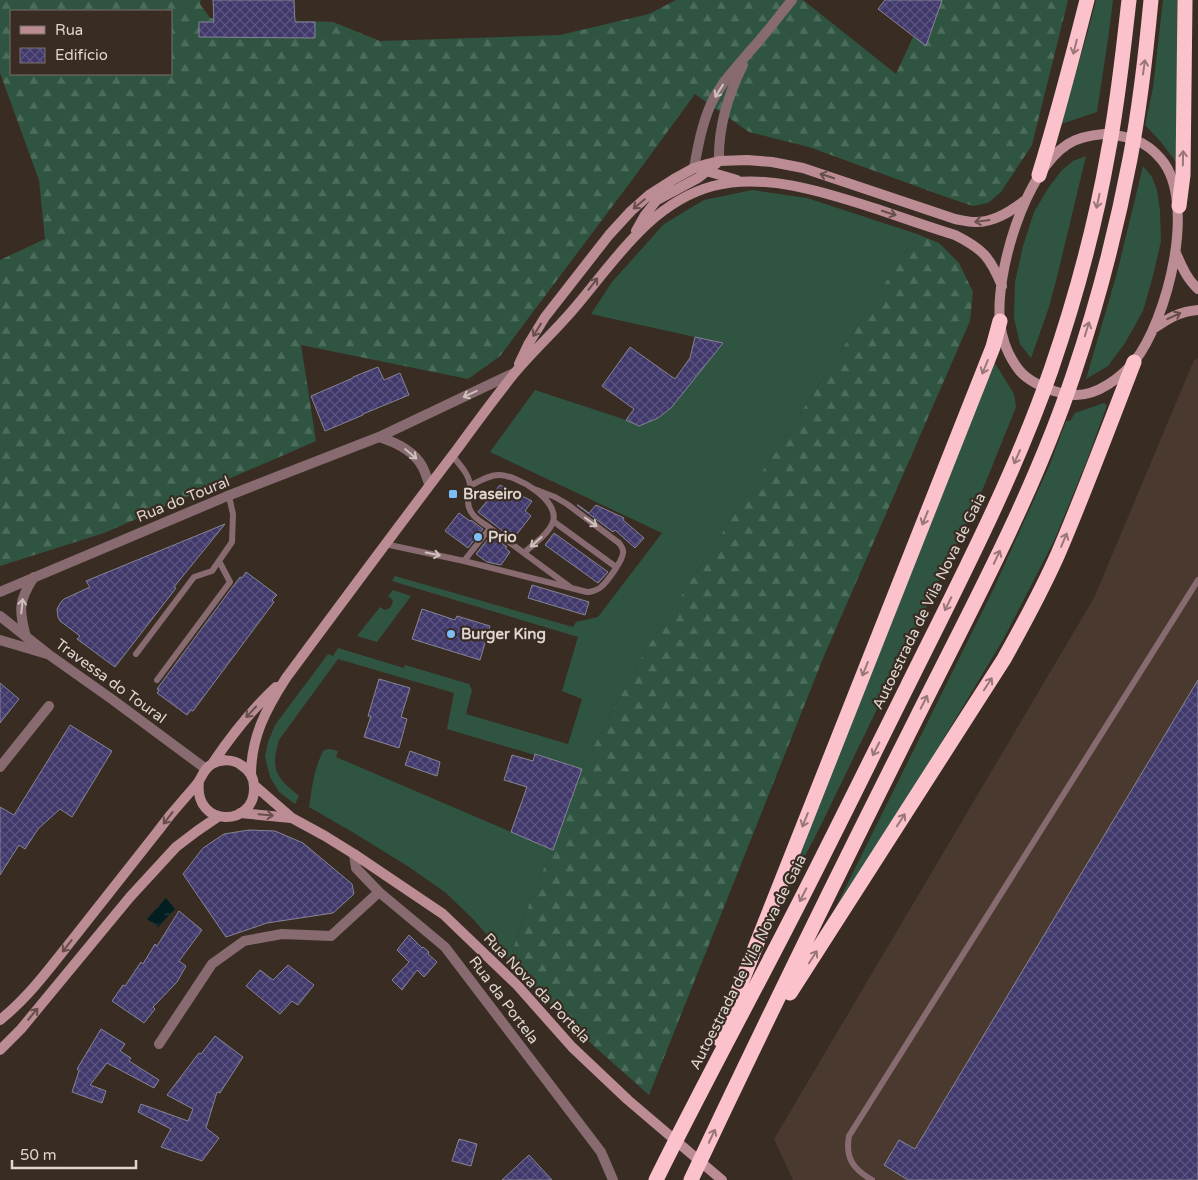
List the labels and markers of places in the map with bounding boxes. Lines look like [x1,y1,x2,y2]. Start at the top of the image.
place label: Braseiro [463,485,522,503]
marker: Braseiro [447,488,459,500]
place label: Prio [488,528,517,546]
marker: Prio [472,531,484,543]
place label: Burger King [461,625,546,644]
marker: Burger King [445,628,457,640]

